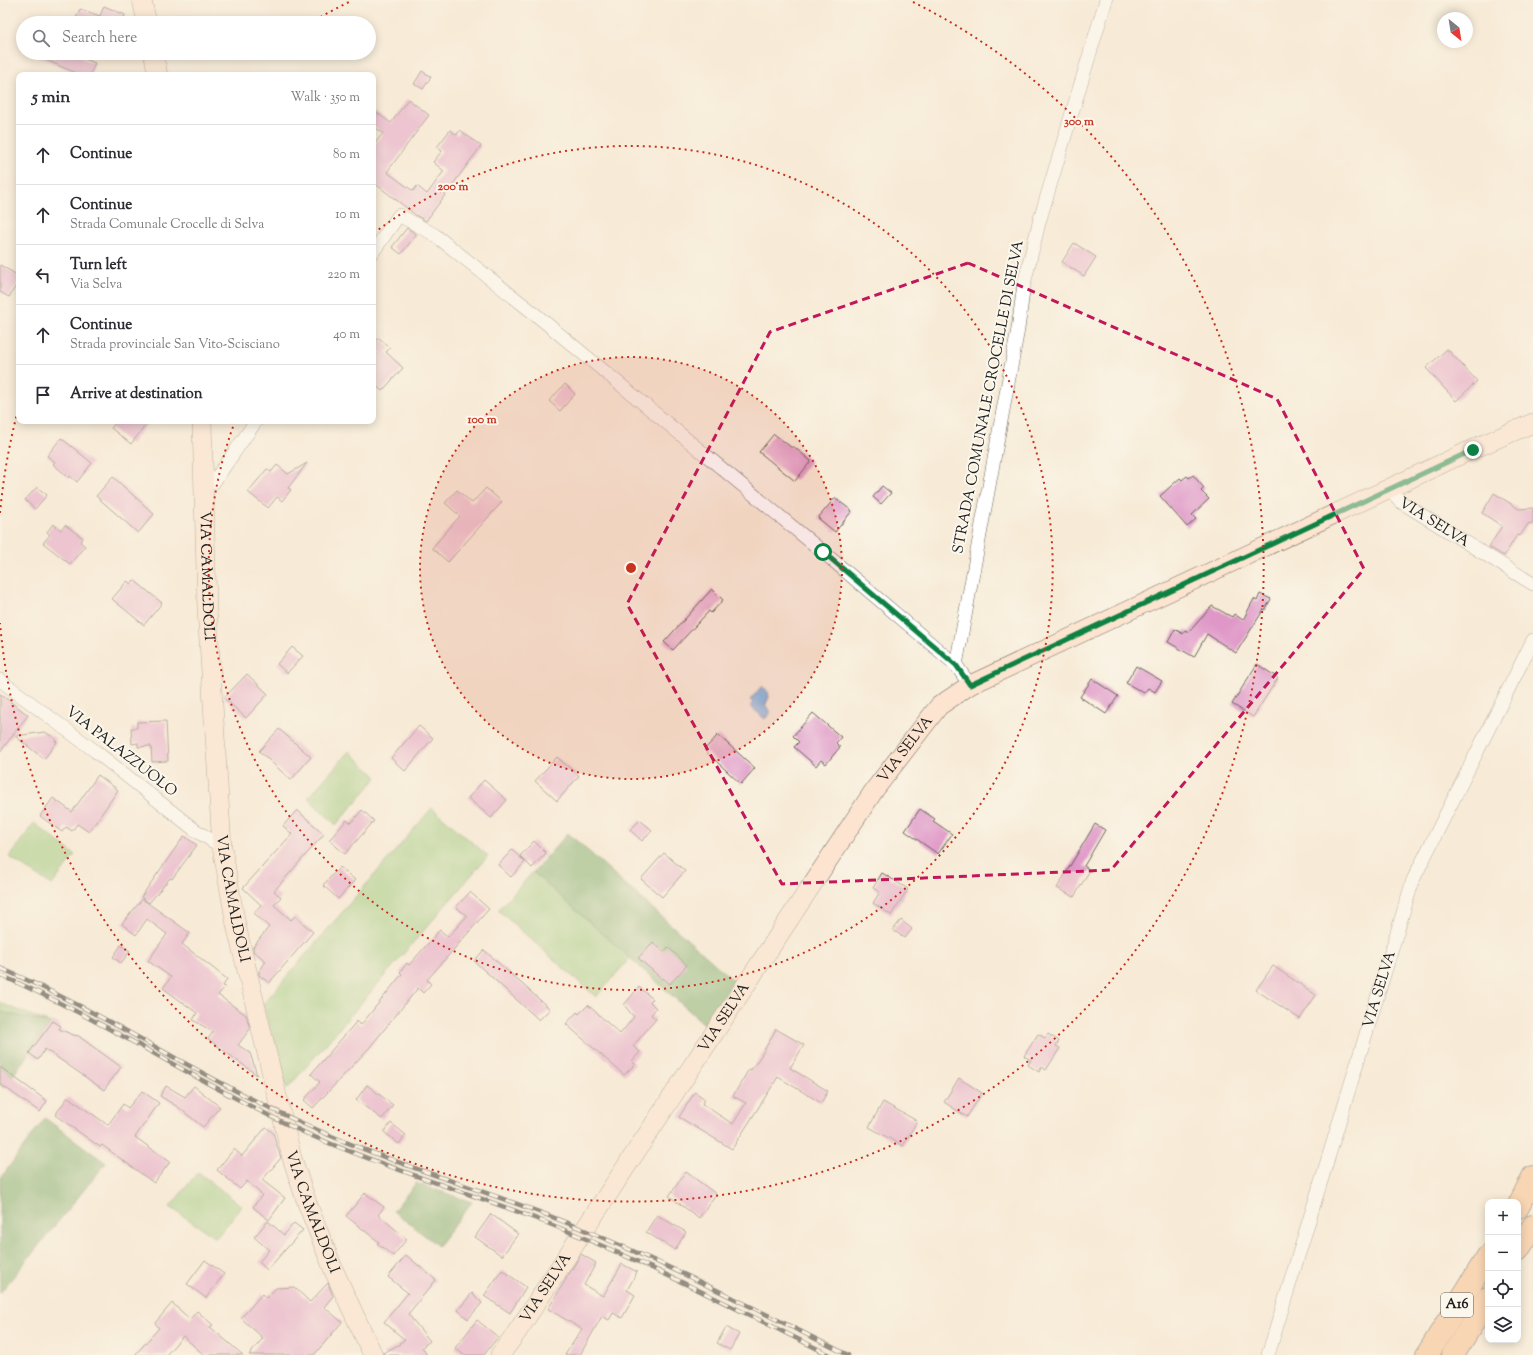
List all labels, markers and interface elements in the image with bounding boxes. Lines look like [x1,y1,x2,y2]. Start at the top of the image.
north arrow [1437,12,1473,48]
search box [16,16,376,60]
icon: search [30,27,52,49]
text: Search here [62,28,137,49]
text: 5 min [32,86,70,110]
text: Walk · 350 m [291,89,360,107]
text: 300 m [1064,113,1094,131]
icon: ahead [32,144,54,166]
text: Continue [70,144,132,165]
text: 80 m [333,146,360,164]
text: 200 m [438,178,468,196]
text: Continue [70,195,132,216]
icon: ahead [32,204,54,226]
text: 10 m [335,206,360,224]
text: Strada Comunale Crocelle di Selva [70,216,264,234]
street label: STRADA COMUNALE CROCELLE DI SELVA [948,238,1030,556]
text: Turn left [70,255,127,276]
icon: left [32,264,54,286]
text: 220 m [327,266,360,284]
text: Via Selva [70,276,122,294]
text: Continue [70,315,132,336]
icon: ahead [32,324,54,346]
text: 40 m [333,326,360,344]
text: Strada provinciale San Vito-Scisciano [70,336,280,354]
icon: arrive [32,384,54,406]
text: Arrive at destination [70,384,203,405]
text: 100 m [466,411,497,429]
route end [1464,441,1482,459]
street label: VIA SELVA [1395,493,1474,553]
street label: VIA CAMALDOLI [194,511,219,641]
route start [814,543,832,561]
centre of rings [624,561,638,575]
street label: VIA PALAZZUOLO [61,702,181,802]
street label: VIA SELVA [873,711,938,787]
street label: VIA CAMALDOLI [211,834,255,965]
street label: VIA SELVA [1358,948,1401,1031]
street label: VIA SELVA [693,979,755,1057]
street label: VIA CAMALDOLI [280,1148,344,1277]
map controls [1485,1199,1521,1343]
button: + [1485,1199,1521,1235]
button: − [1485,1235,1521,1271]
street label: VIA SELVA [515,1249,577,1327]
button: locate [1485,1271,1521,1307]
road number: A16 [1441,1293,1473,1317]
button: layers [1485,1307,1521,1343]

